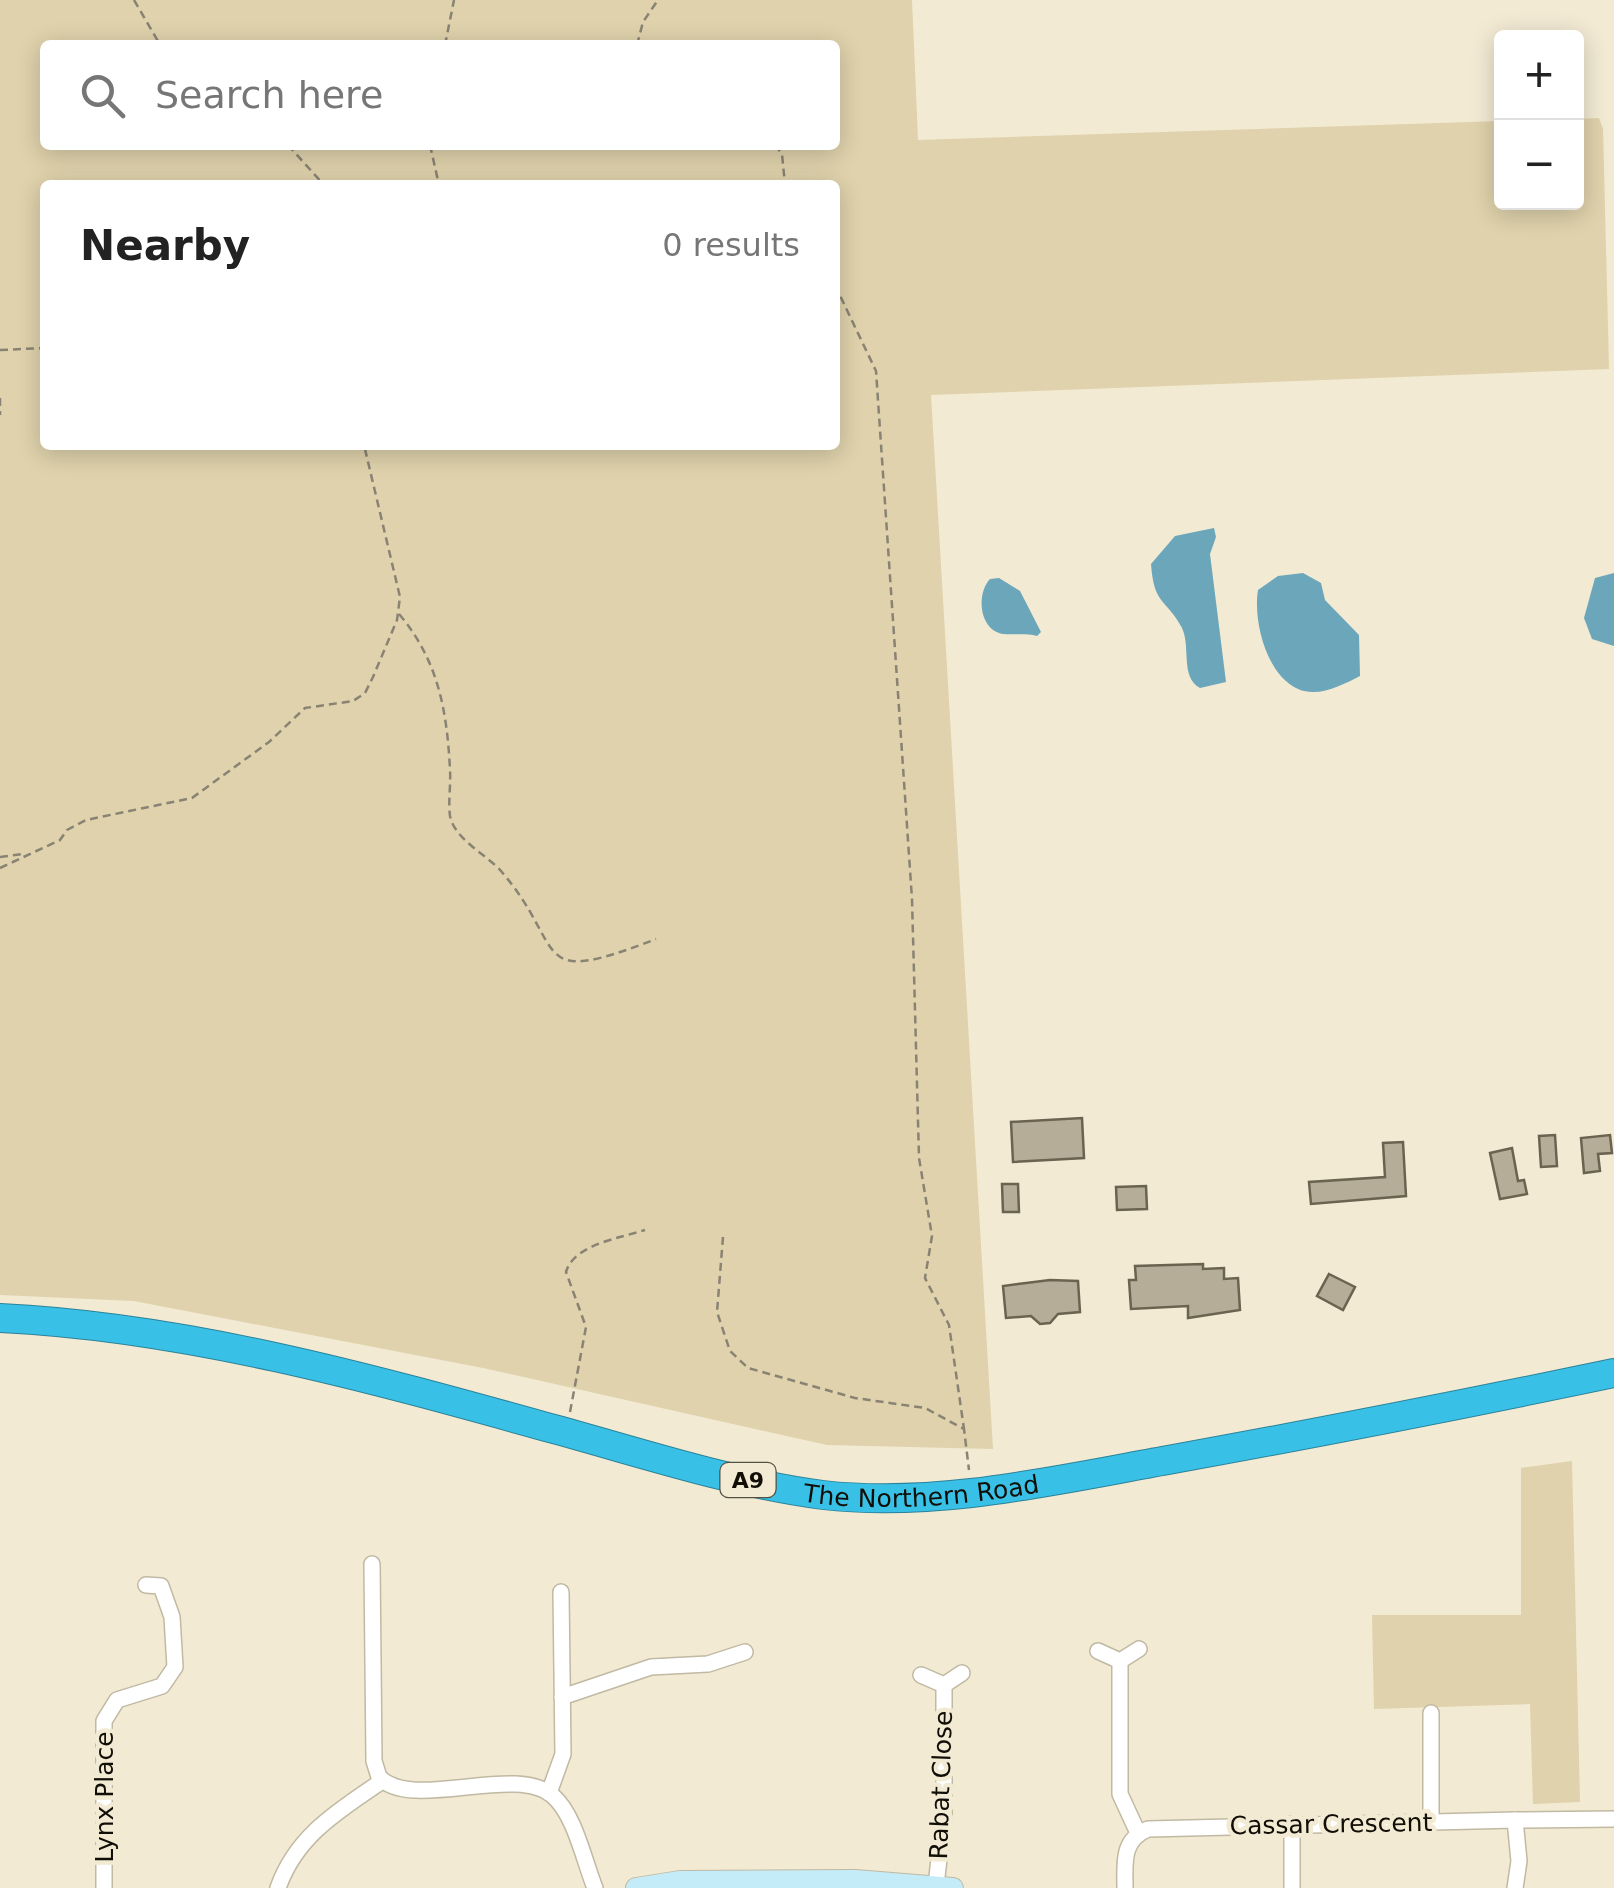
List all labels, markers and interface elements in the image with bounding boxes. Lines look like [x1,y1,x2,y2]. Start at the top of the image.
map controls [1494,30,1584,210]
button: + [1494,30,1584,120]
search box [40,40,840,150]
icon: search [75,68,130,123]
text: Search here [155,73,383,117]
button: − [1494,120,1584,210]
text: Nearby [80,221,250,270]
text: 0 results [662,226,800,264]
road number: A9 [720,1463,776,1497]
street label: The Northern Road [801,1469,1041,1513]
street label: Rabat Close [924,1710,958,1860]
street label: Lynx Place [90,1731,119,1863]
street label: Cassar Crescent [1229,1808,1433,1840]

